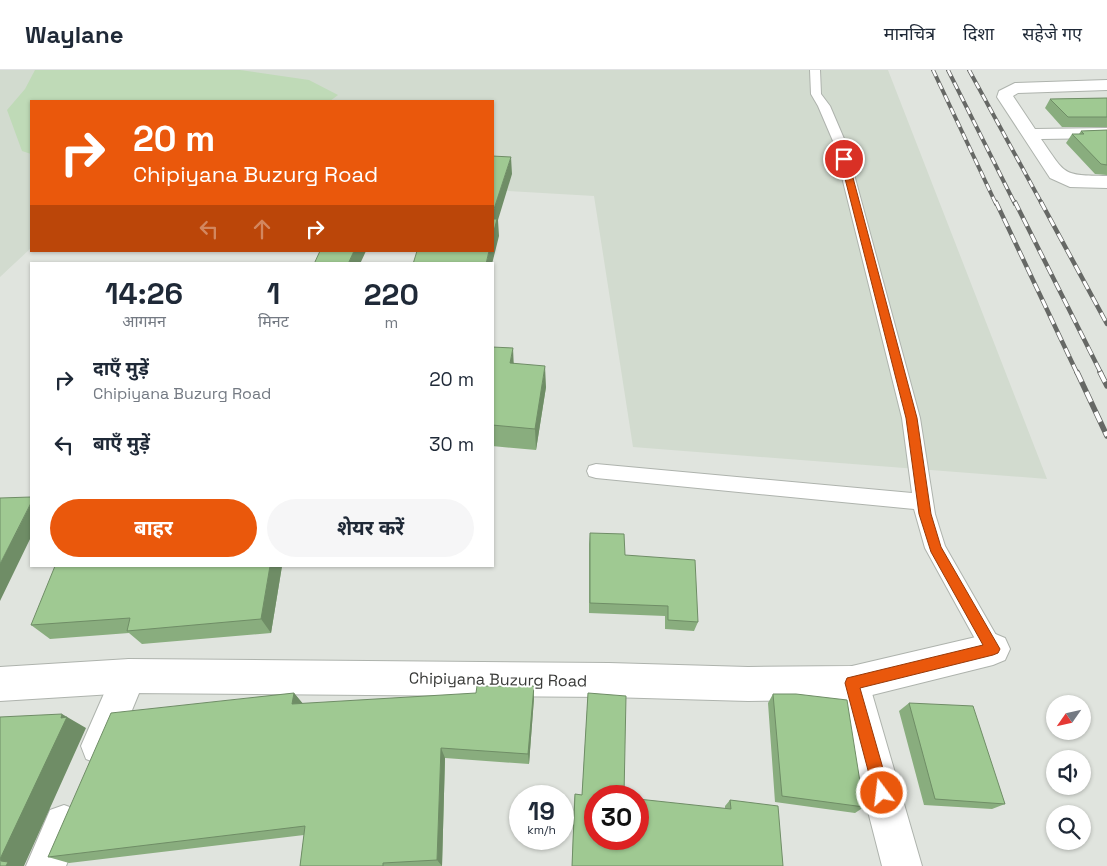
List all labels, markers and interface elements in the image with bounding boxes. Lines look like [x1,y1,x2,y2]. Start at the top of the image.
text: Waylane [25,19,124,50]
text: मानचित्र [884,22,935,45]
text: दिशा [963,22,994,45]
text: सहेजे गए [1022,22,1082,45]
text: 20 m [133,117,215,161]
icon: right [50,120,115,185]
pin [823,138,865,180]
icon: arrive [830,145,858,173]
text: Chipiyana Buzurg Road [133,160,378,188]
icon: left [195,215,223,243]
icon: ahead [248,215,276,243]
icon: right [301,215,329,243]
text: 14:26 [105,274,183,313]
text: 1 [267,274,280,313]
text: 220 [364,275,419,314]
text: आगमन [122,311,166,332]
text: मिनट [258,311,289,332]
text: m [384,312,398,333]
text: दाएँ मुड़ें [93,356,149,381]
icon: right [50,366,78,394]
text: 20 m [429,367,474,392]
text: Chipiyana Buzurg Road [93,383,271,404]
icon: left [50,431,78,459]
text: बाएँ मुड़ें [93,431,150,456]
text: 30 m [429,432,474,457]
button: बाहर [50,499,257,557]
button: शेयर करें [267,499,474,557]
street label: Chipiyana Buzurg Road [409,667,587,692]
north arrow [1046,695,1091,740]
map controls [1046,695,1091,850]
button: sound [1046,750,1091,795]
position arrow [855,766,907,818]
speed limit sign: 30 [584,785,649,850]
text: 19 [528,795,555,827]
button: search [1046,805,1091,850]
text: km/h [527,822,556,838]

